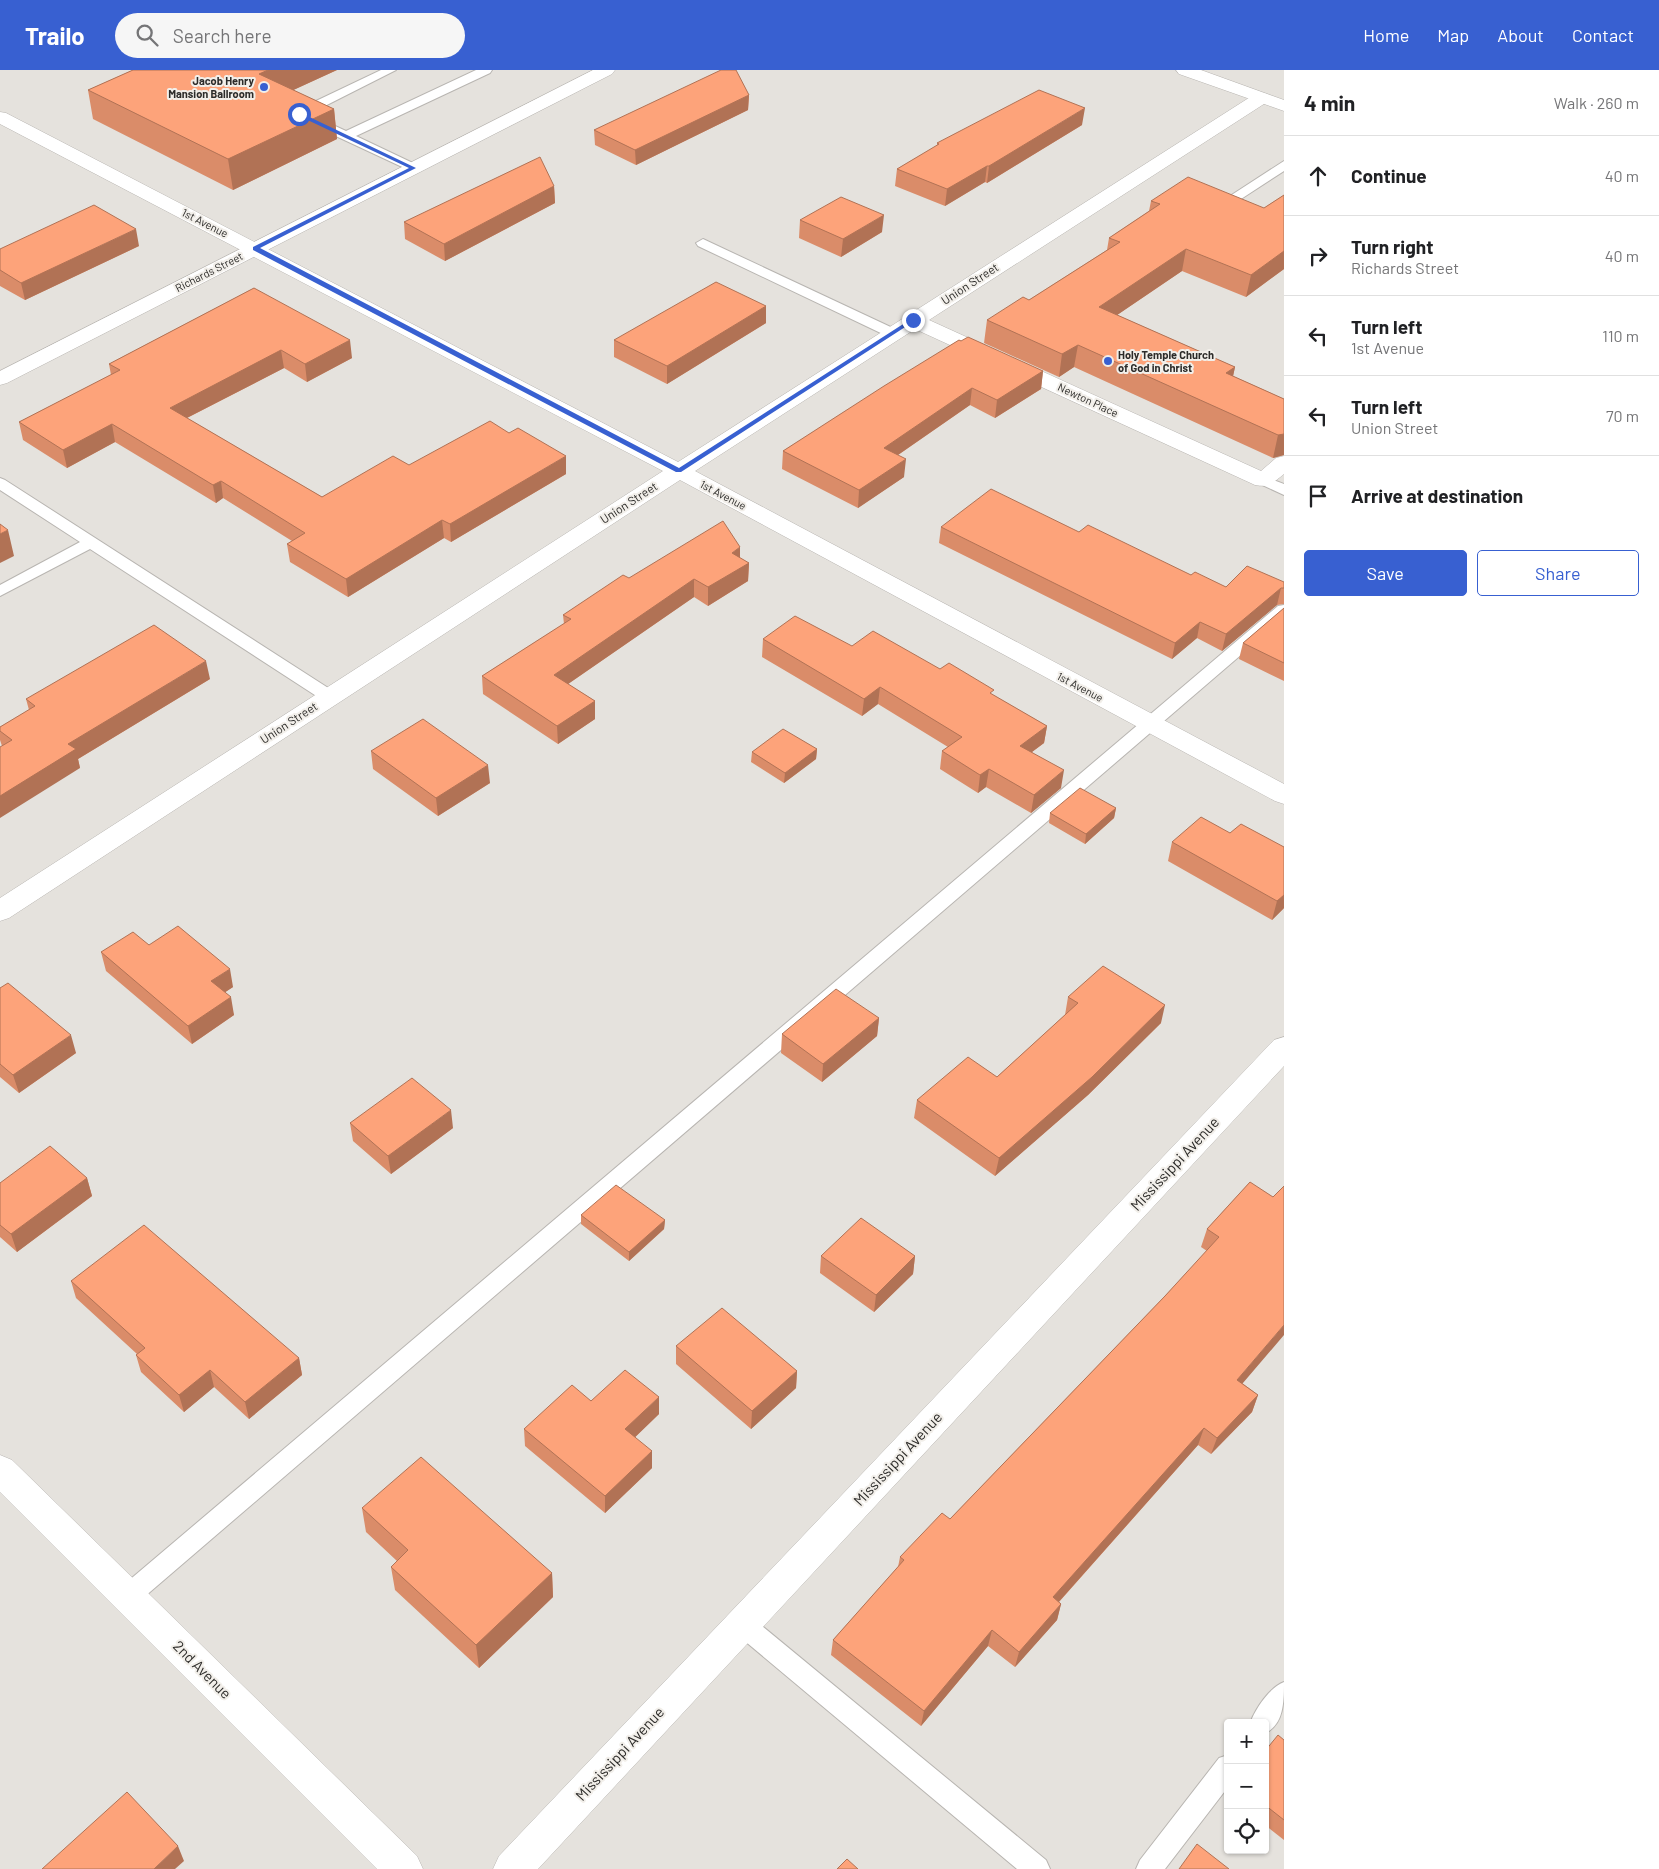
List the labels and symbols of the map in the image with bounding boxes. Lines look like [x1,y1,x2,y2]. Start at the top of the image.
place label: Jacob Henry Mansion Ballroom [168,74,254,100]
marker: Jacob Henry Mansion Ballroom [258,81,270,93]
route start [288,103,311,126]
street label: 1st Avenue [180,205,231,240]
street label: Richards Street [173,249,245,294]
street label: Union Street [938,259,1001,307]
route end [902,309,925,332]
place label: Holy Temple Church of God in Christ [1118,348,1214,374]
marker: Holy Temple Church of God in Christ [1102,355,1114,367]
street label: Newton Place [1056,380,1121,419]
street label: 1st Avenue [698,477,749,512]
street label: Union Street [597,478,660,526]
street label: 1st Avenue [1055,669,1106,704]
street label: Union Street [257,698,320,746]
street label: Mississippi Avenue [1126,1113,1222,1214]
street label: Mississippi Avenue [849,1408,945,1509]
street label: 2nd Avenue [170,1636,236,1702]
street label: Mississippi Avenue [571,1703,667,1804]

